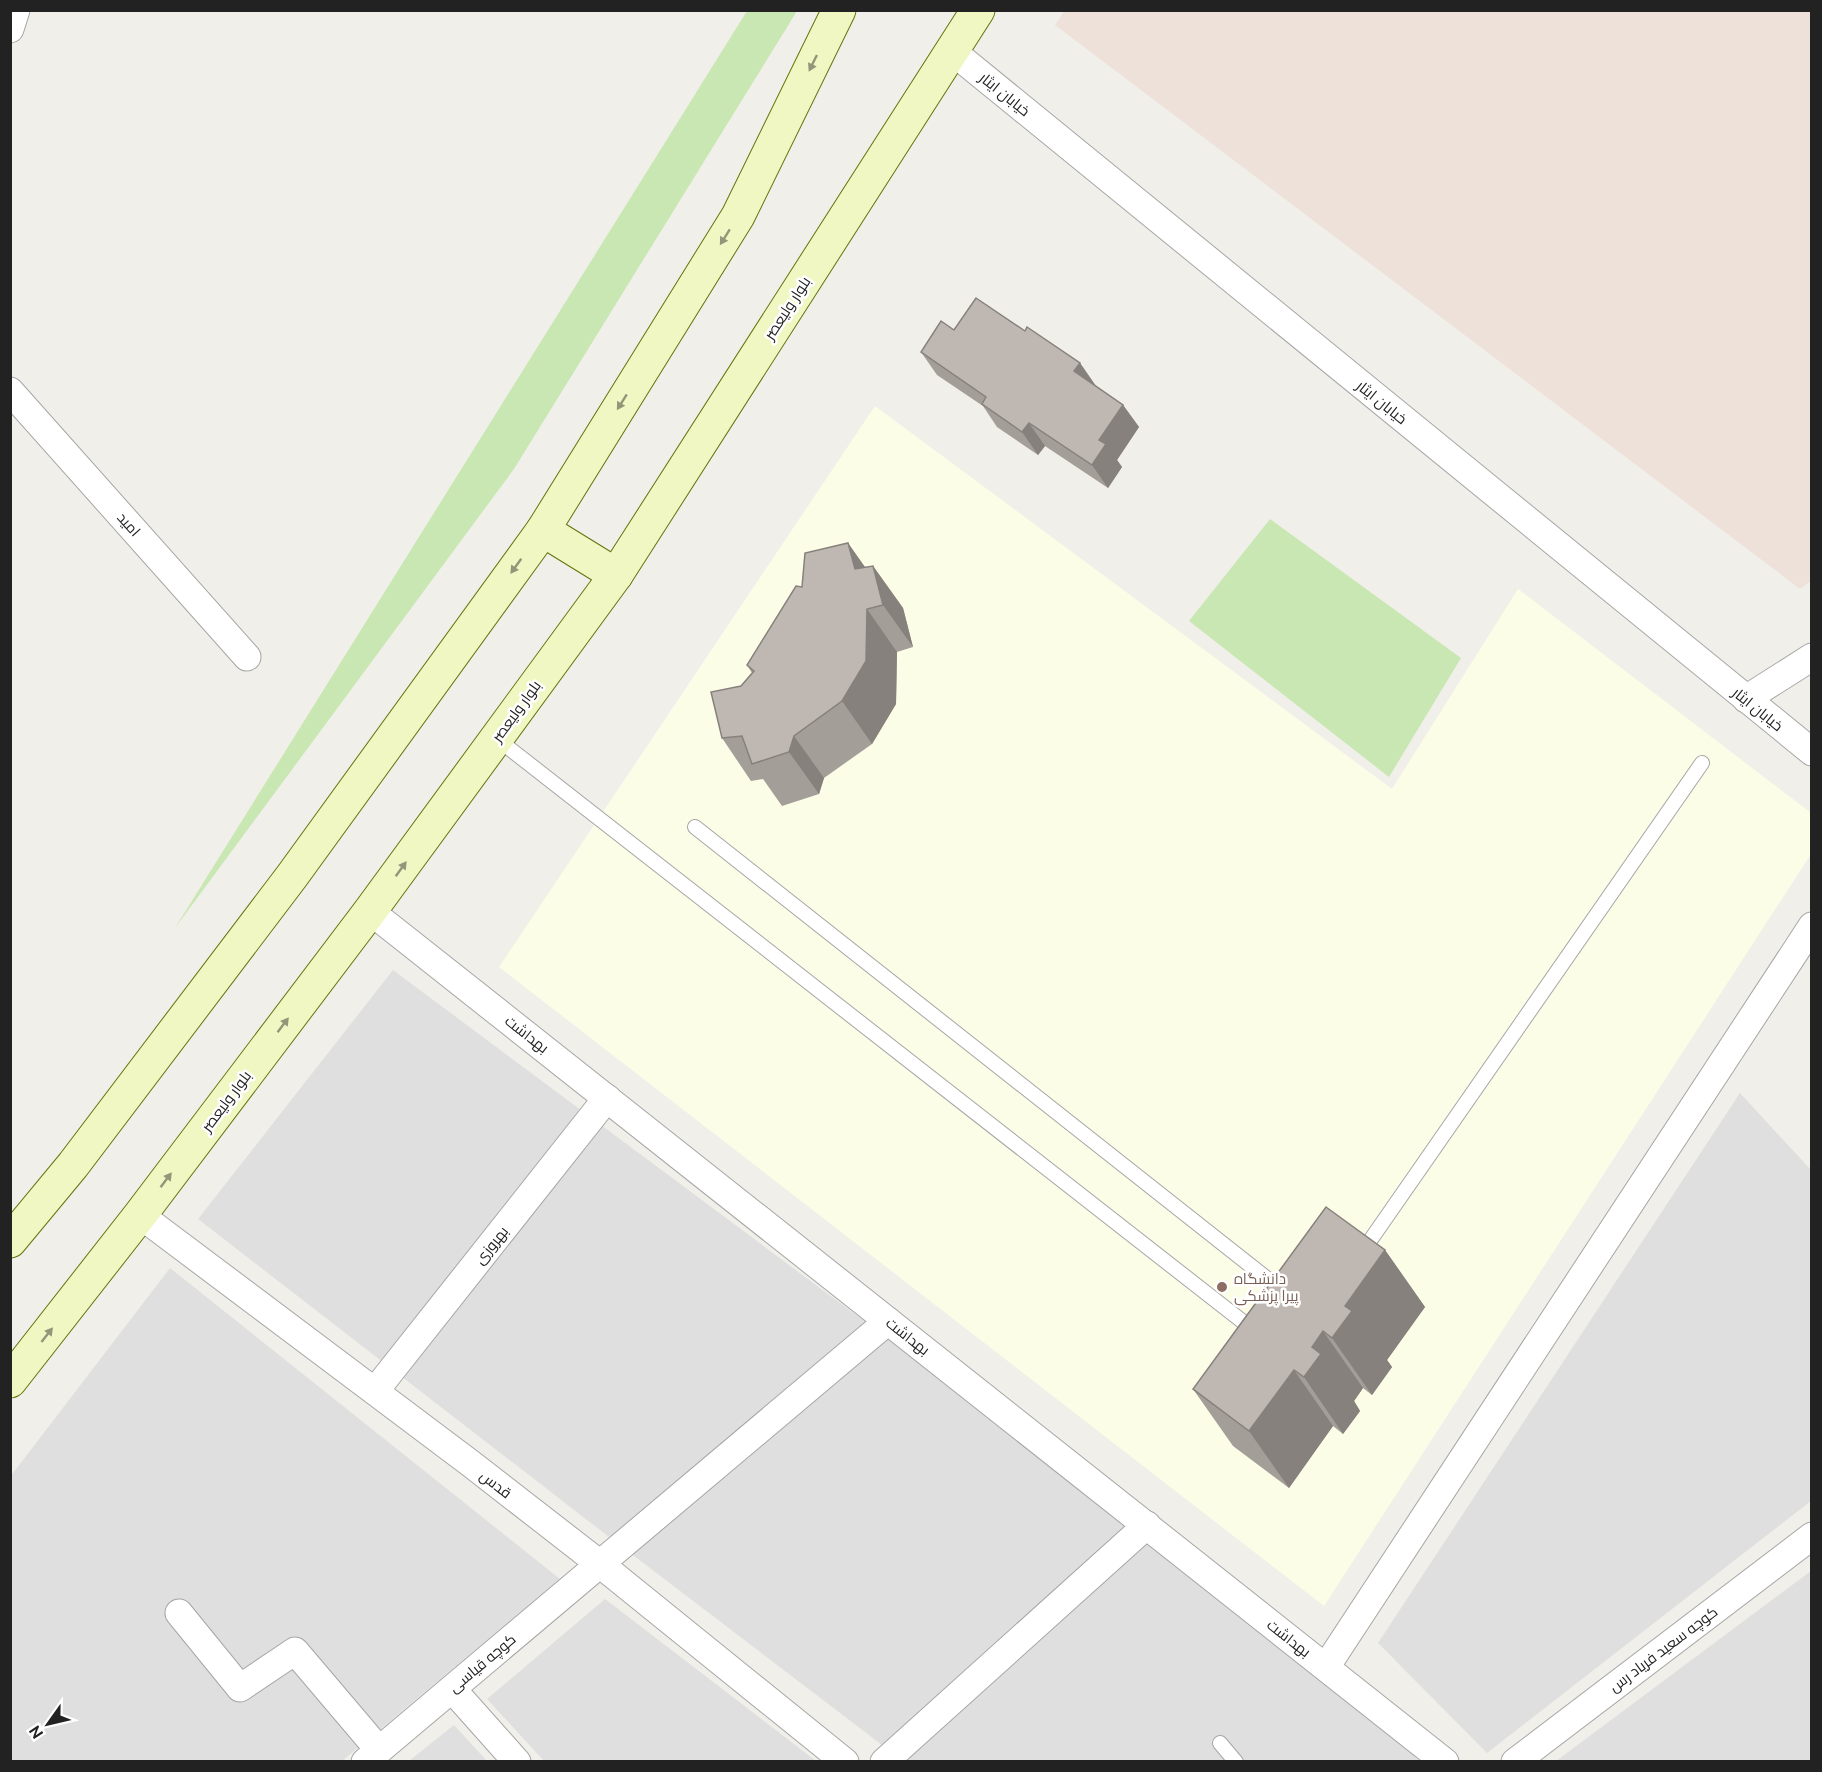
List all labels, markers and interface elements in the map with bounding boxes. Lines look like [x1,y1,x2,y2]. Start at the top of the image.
one-way arrow [809,54,819,72]
street label: خیابان ایثار [974,68,1034,121]
one-way arrow [720,229,731,245]
street label: بلوار ولیعصر [760,273,815,344]
street label: خیابان ایثار [1351,376,1411,429]
one-way arrow [617,394,628,410]
street label: امید [114,509,144,539]
one-way arrow [511,559,523,574]
street label: بلوار ولیعصر [487,677,545,746]
street label: خیابان ایثار [1727,683,1787,736]
one-way arrow [394,861,407,877]
street label: بهداشت [501,1012,552,1058]
one-way arrow [277,1017,289,1032]
street label: بلوار ولیعصر [197,1067,255,1136]
one-way arrow [160,1173,172,1189]
street label: بهروزی [471,1223,513,1269]
place label: دانشگاه پیرا پزشکی [1234,1270,1298,1306]
marker: دانشگاه پیرا پزشکی [1215,1280,1229,1294]
street label: بهداشت [882,1314,933,1360]
one-way arrow [40,1327,52,1342]
street label: قدس [476,1466,515,1503]
street label: کوچه سعید فریاد رس [1606,1603,1722,1697]
street label: بهداشت [1263,1616,1314,1662]
street label: کوچه قیاسی [445,1630,520,1697]
north arrow [18,1694,78,1754]
text: N [25,1722,46,1742]

